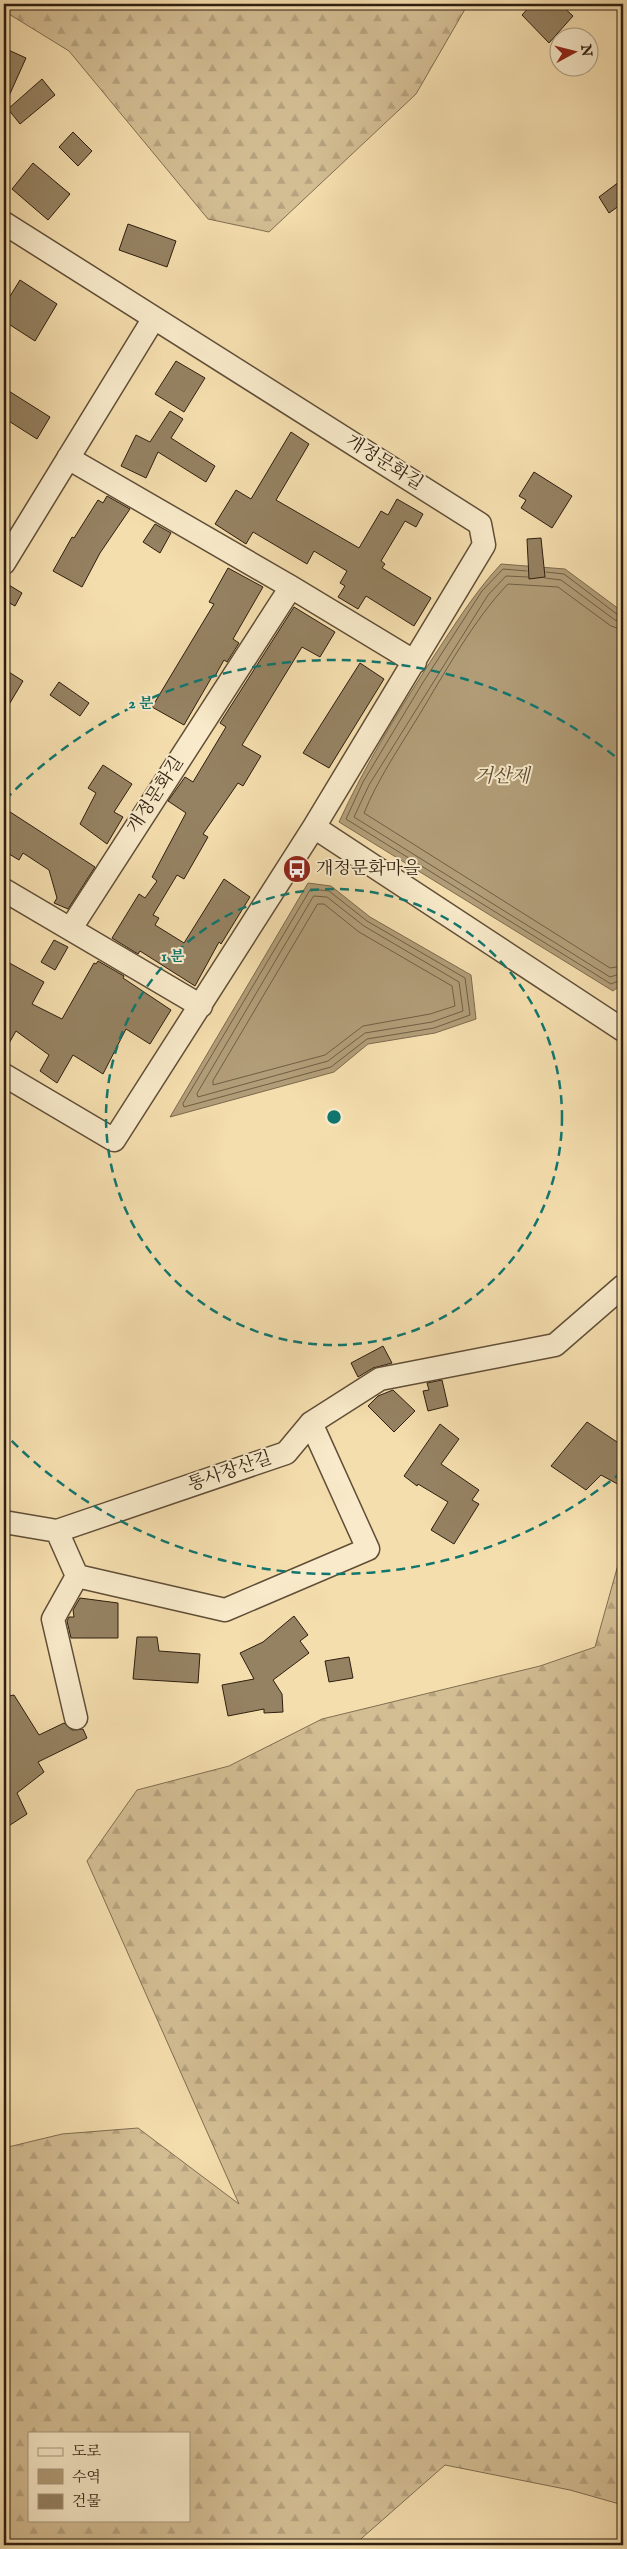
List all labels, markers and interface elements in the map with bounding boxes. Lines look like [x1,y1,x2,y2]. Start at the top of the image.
north arrow [550,28,600,78]
text: N [576,42,596,58]
street label: 개정문화길 [341,430,427,496]
text: 2 분 [129,694,153,713]
street label: 개정문화길 [123,752,189,838]
water label: 거산제 [474,765,532,789]
bus stop icon: 개정문화마을 [282,854,312,884]
place label: 개정문화마을 [316,858,421,881]
text: 1 분 [161,947,185,966]
centre of rings [325,1108,343,1126]
street label: 통사장산길 [185,1447,275,1497]
legend [28,2432,190,2522]
text: 도로 [72,2442,101,2461]
text: 수역 [72,2468,101,2487]
text: 건물 [72,2492,101,2511]

